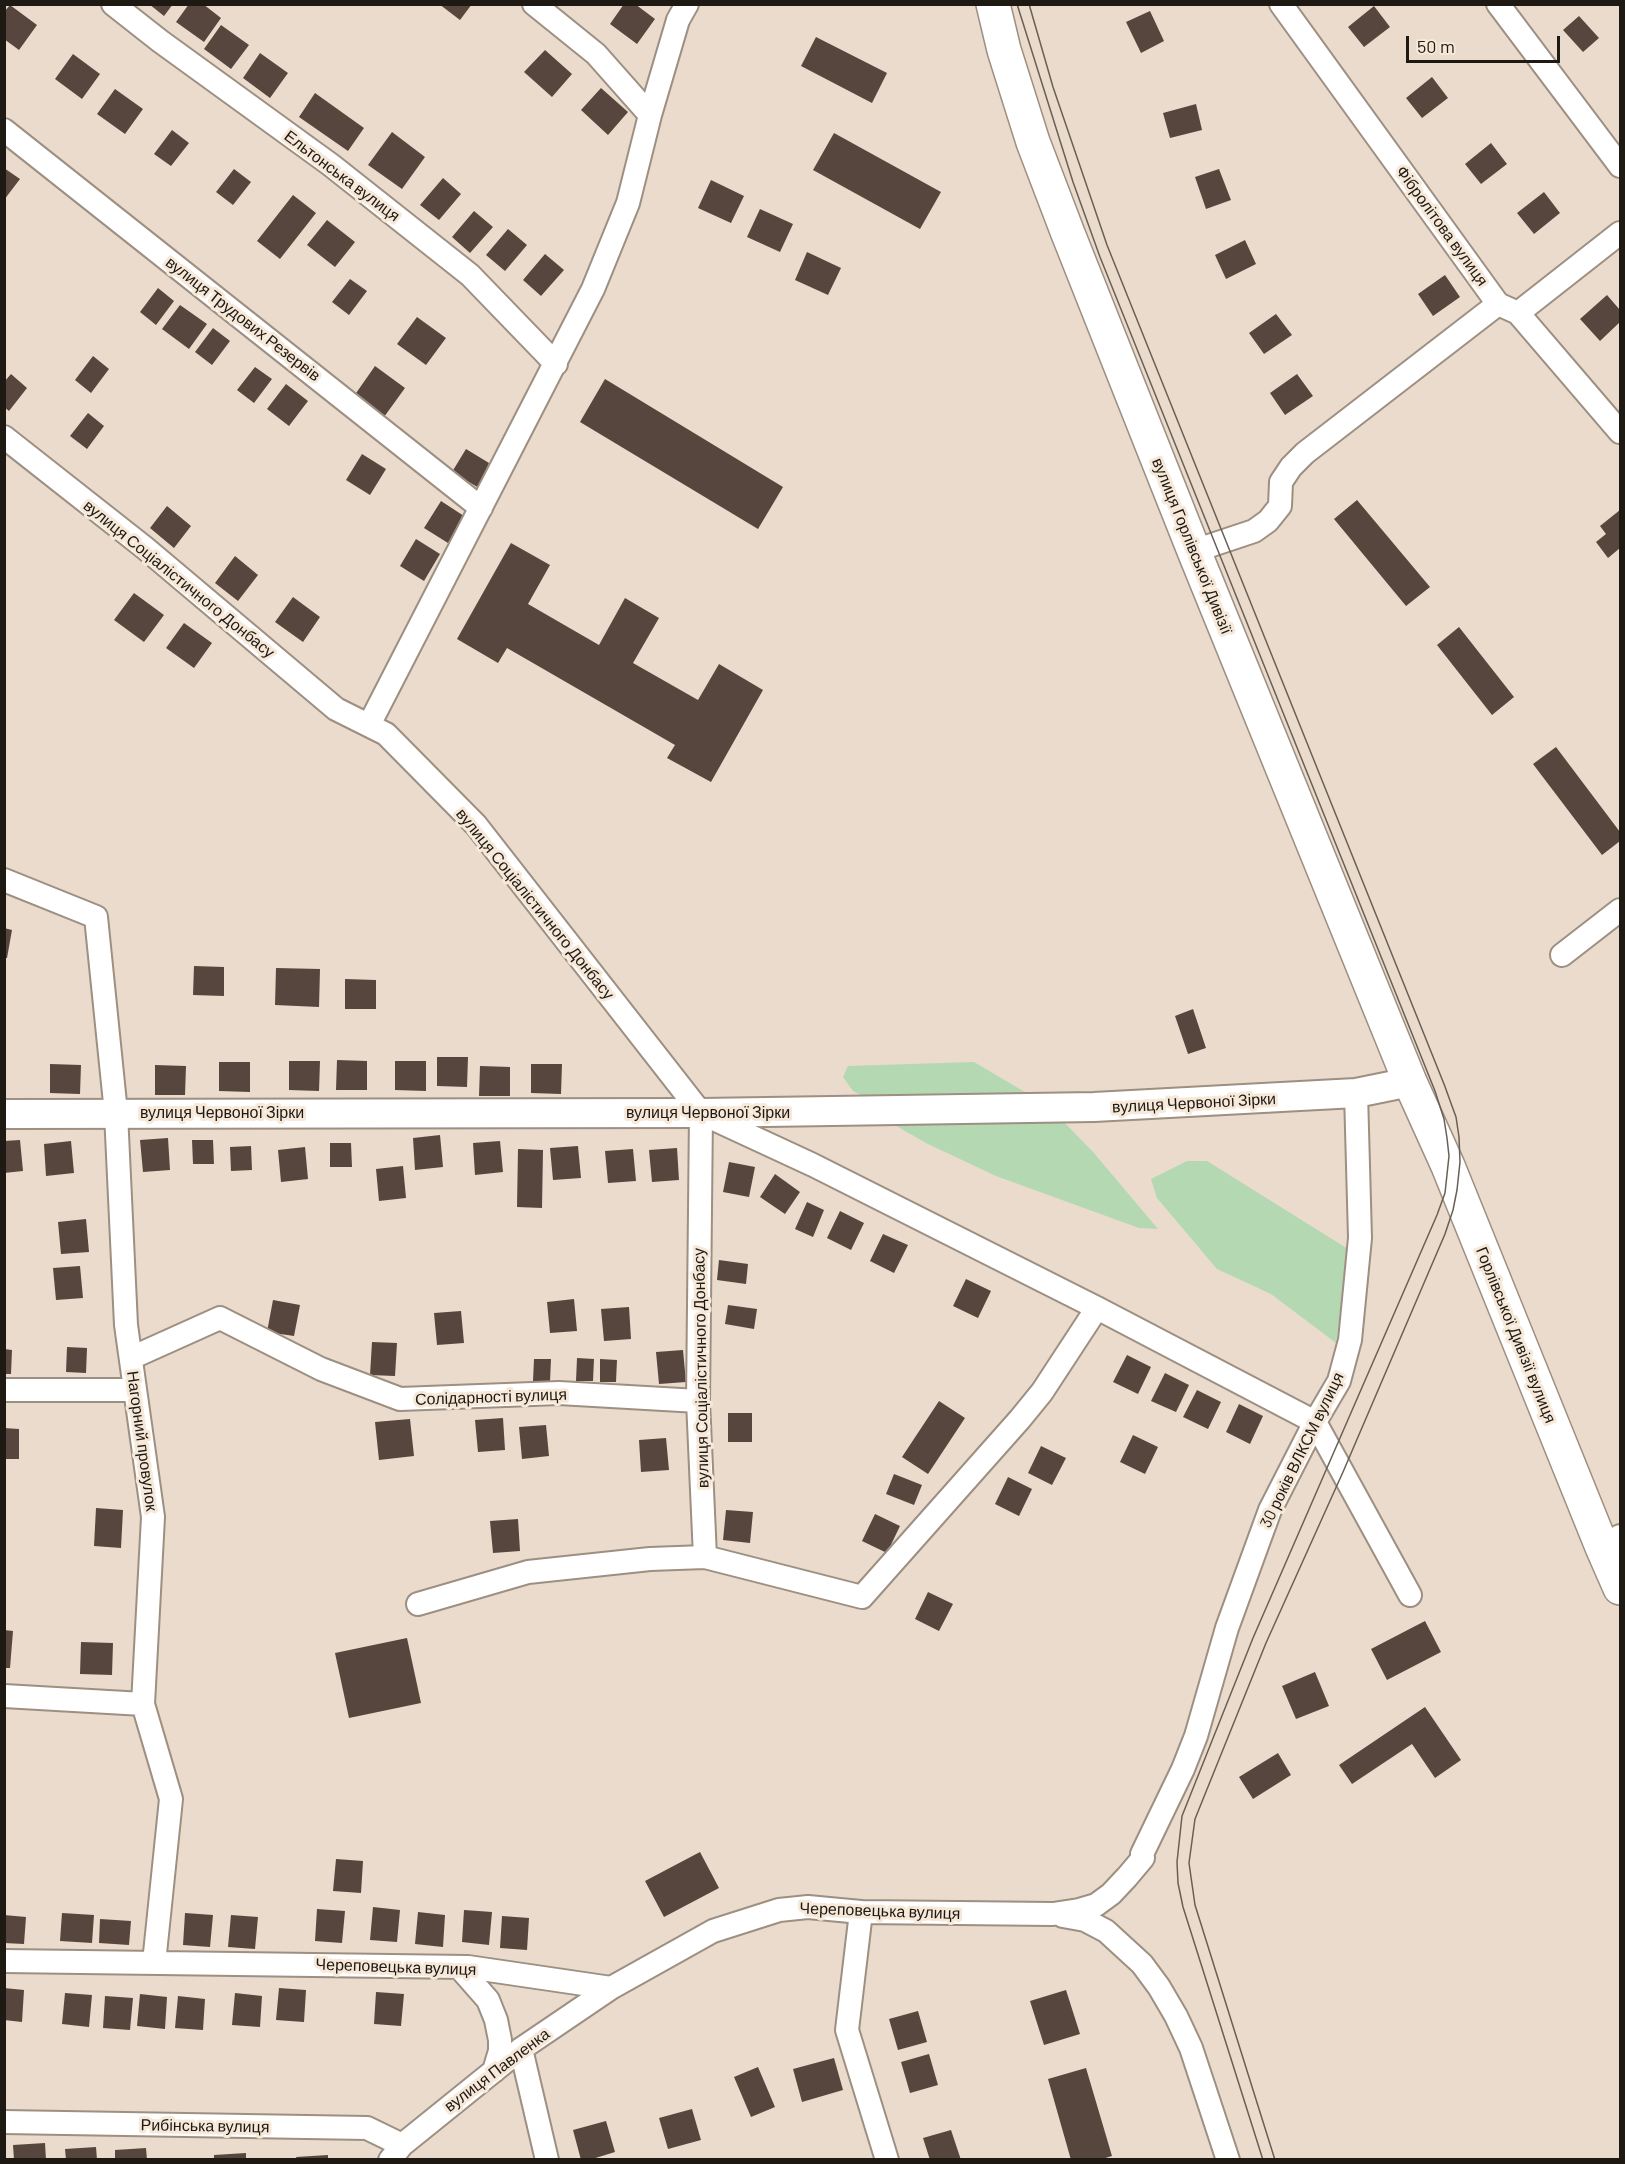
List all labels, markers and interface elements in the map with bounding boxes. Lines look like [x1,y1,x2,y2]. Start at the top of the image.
scale bar [1409,24,1564,62]
text: 50 m [1417,35,1455,57]
street label: Ельтонська вулиця [280,126,404,226]
street label: Фібролітова вулиця [1392,162,1492,290]
street label: вулиця Трудових Резервів [162,253,324,385]
street label: вулиця Горлівської Дивізії [1148,455,1236,637]
street label: вулиця Соціалістичного Донбасу [80,496,278,662]
street label: вулиця Соціалістичного Донбасу [452,805,618,1003]
street label: вулиця Червоної Зірки [1112,1089,1276,1117]
street label: вулиця Червоної Зірки [140,1103,304,1123]
street label: вулиця Червоної Зірки [626,1103,790,1123]
street label: Горлівської Дивізії вулиця [1472,1244,1560,1426]
street label: вулиця Соціалістичного Донбасу [689,1248,713,1488]
street label: 30 років ВЛКСМ вулиця [1256,1369,1348,1531]
street label: Нагорний провулок [123,1370,161,1512]
street label: Солідарності вулиця [415,1385,567,1409]
street label: Череповецька вулиця [799,1899,961,1923]
street label: Череповецька вулиця [315,1955,477,1979]
street label: вулиця Павленка [441,2024,553,2116]
street label: Рибінська вулиця [140,2115,270,2137]

